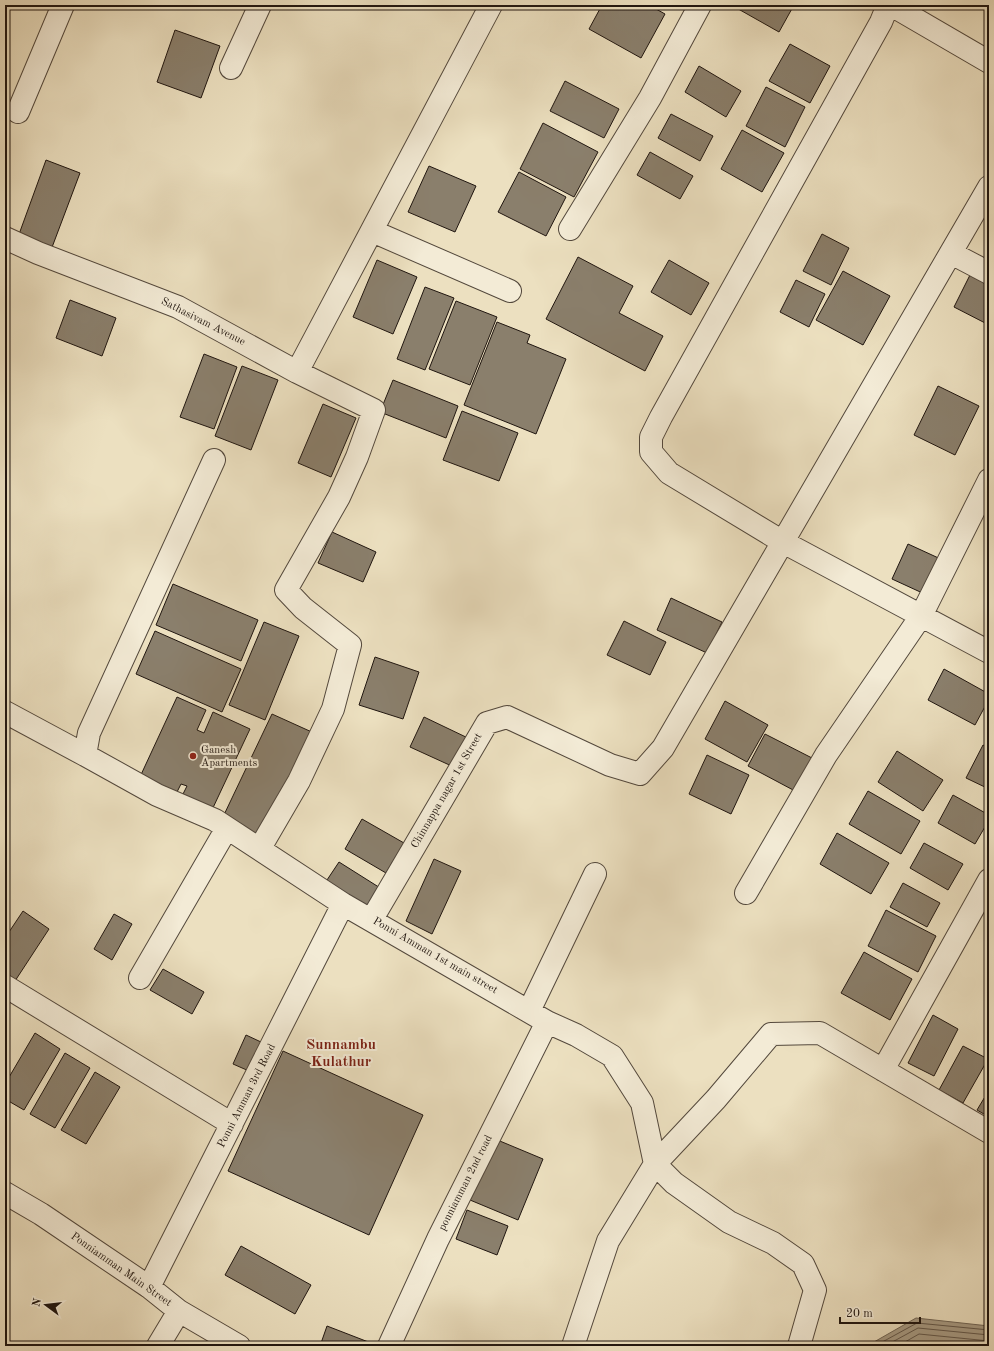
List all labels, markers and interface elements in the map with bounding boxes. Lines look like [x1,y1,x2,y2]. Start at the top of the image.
street label: Sathasivam Avenue [159,296,247,348]
street label: Chinnappa nagar 1st Street [409,731,485,851]
place label: Ganesh Apartments [201,745,257,769]
marker: Ganesh Apartments [188,751,198,761]
street label: Ponni Amman 1st main street [371,916,499,996]
district label: Sunnambu Kulathur [306,1038,376,1070]
street label: Ponni Amman 3rd Road [216,1042,278,1150]
street label: ponniamman 2nd road [437,1133,495,1233]
street label: Ponniamman Main Street [69,1231,174,1309]
north arrow [26,1285,66,1325]
text: N [31,1297,44,1308]
scale bar [840,1299,920,1325]
text: 20 m [846,1308,873,1320]

